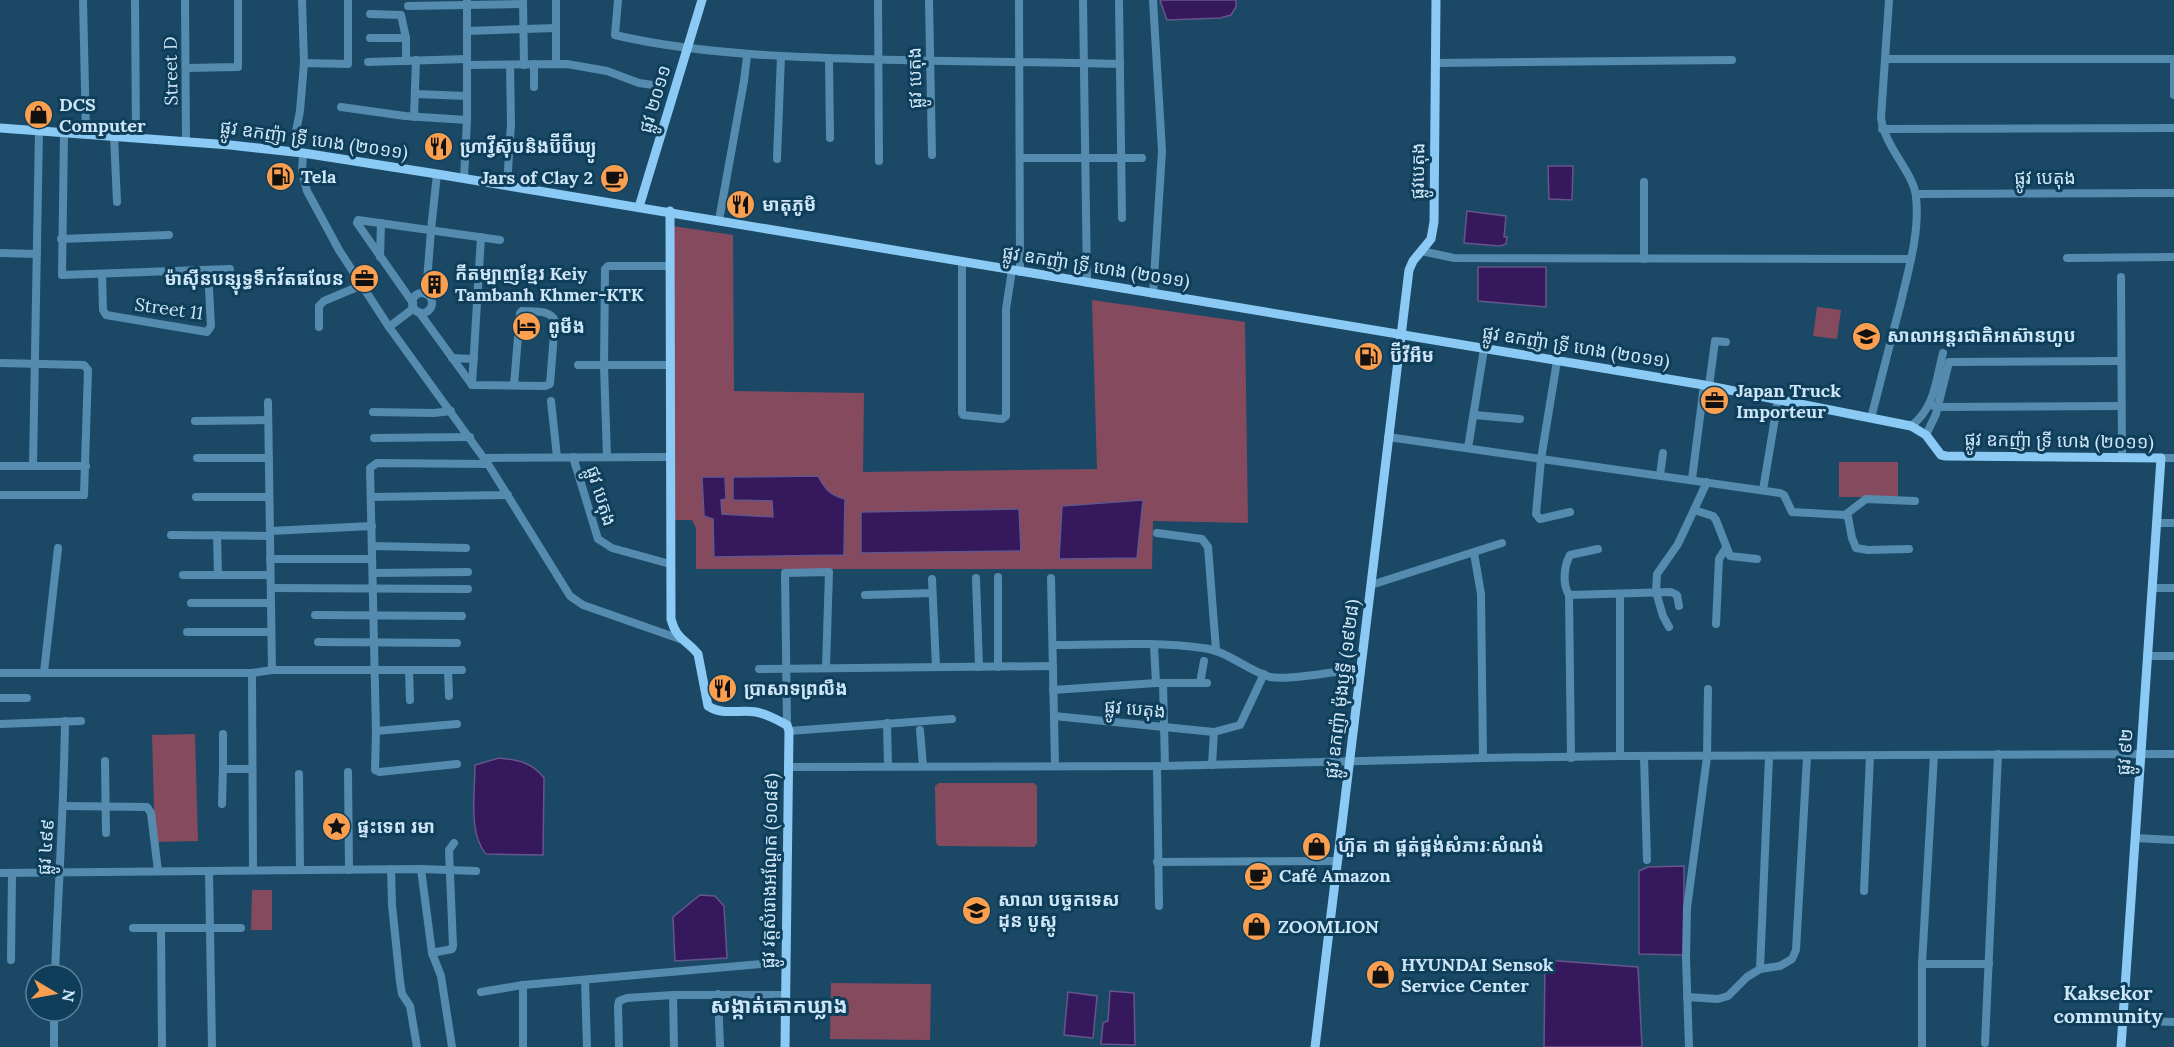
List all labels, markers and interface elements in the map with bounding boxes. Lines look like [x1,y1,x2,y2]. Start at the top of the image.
street label: Street D [158,36,183,106]
street label: ផ្លូវ បេតុង [902,47,932,109]
street label: ផ្លូវ ២០១១ [633,62,681,137]
place label: DCS Computer [59,93,146,137]
shop icon: DCS Computer [22,99,54,131]
street label: ផ្លូវ ឧកញ៉ា ទ្រី ហេង (២០១១) [218,115,410,169]
restaurant icon: ហ្រាវ្វីស៊ុបនិងប៊ីប៊ីឃ្យូ [423,131,455,163]
place label: ហ្រាវ្វីស៊ុបនិងប៊ីប៊ីឃ្យូ [460,133,597,163]
street label: ផ្លូវបេតុង [1406,142,1435,200]
fuel station icon: Tela [264,161,296,193]
cafe icon: Jars of Clay 2 [598,162,630,194]
place label: Tela [301,165,337,188]
place label: Jars of Clay 2 [481,166,593,189]
street label: ផ្លូវ បេតុង [2014,166,2076,194]
restaurant icon: មាតុភូមិ [725,189,757,221]
place label: មាតុភូមិ [762,193,816,216]
street label: ផ្លូវ ឧកញ៉ា ទ្រី ហេង (២០១១) [1000,240,1191,298]
place label: កីតម្បាញខ្មែរ Keiy Tambanh Khmer-KTK [455,262,644,306]
office icon: ម៉ាស៊ីនបន្សុទ្ធទឹកវ័តធលែន [349,263,381,295]
place label: ម៉ាស៊ីនបន្សុទ្ធទឹកវ័តធលែន [164,267,344,295]
building icon: កីតម្បាញខ្មែរ Keiy Tambanh Khmer-KTK [418,268,450,300]
street label: Street 11 [133,292,205,325]
hotel icon: ពូមីង [511,311,543,343]
place label: ពូមីង [548,315,585,338]
street label: ផ្លូវ ឧកញ៉ា ទ្រី ហេង (២០១១) [1480,320,1671,378]
school or university icon: សាលាអន្ដរជាតិអាស៊ានហូប [1850,320,1882,352]
place label: សាលាអន្ដរជាតិអាស៊ានហូប [1887,324,2076,347]
fuel station icon: ប៊ីវីអឹម [1353,340,1385,372]
place label: ប៊ីវីអឹម [1390,342,1434,367]
place label: Japan Truck Importeur [1736,379,1841,423]
office icon: Japan Truck Importeur [1699,385,1731,417]
street label: ផ្លូវ ឧកញ៉ា ទ្រី ហេង (២០១១) [1964,427,2154,459]
street label: ផ្លូវ បេតុង [576,463,621,530]
street label: ផ្លូវ ឧកញ៉ា ម៉ុងឫទ្ធី (១៩២៨) [1319,598,1369,781]
restaurant icon: ប្រាសាទព្រលឹង [707,673,739,705]
place label: ប្រាសាទព្រលឹង [744,677,848,700]
street label: ផ្លូវ បេតុង [1103,694,1167,728]
street label: ផ្លូវ ៩២ [2111,728,2143,777]
street label: ផ្លូវ វត្តសំរោងអណ្ដែត (១០៨៩) [756,773,788,969]
place icon: ផ្ទះទេព រមា [320,811,352,843]
place label: ផ្ទះទេព រមា [357,815,435,838]
street label: ផ្លូវ ៤៩៩ [32,818,64,876]
shop icon: ហ៊ួត ជា ផ្គត់ផ្គង់សំភារៈសំណង់ [1301,830,1333,862]
place label: ហ៊ួត ជា ផ្គត់ផ្គង់សំភារៈសំណង់ [1338,834,1544,857]
cafe icon: Café Amazon [1242,860,1274,892]
place label: Café Amazon [1279,864,1391,887]
place label: សាលា បច្ចកទេស ដុន បូស្កូ [998,888,1120,937]
school or university icon: សាលា បច្ចកទេស ដុន បូស្កូ [961,894,993,926]
shop icon: ZOOMLION [1241,911,1273,943]
place label: ZOOMLION [1278,915,1379,938]
place label: HYUNDAI Sensok Service Center [1401,953,1554,997]
shop icon: HYUNDAI Sensok Service Center [1364,959,1396,991]
north arrow [24,963,84,1023]
district label: Kaksekor community [2053,980,2163,1028]
text: N [58,988,80,1003]
district label: សង្កាត់គោកឃ្លាង [710,992,848,1020]

